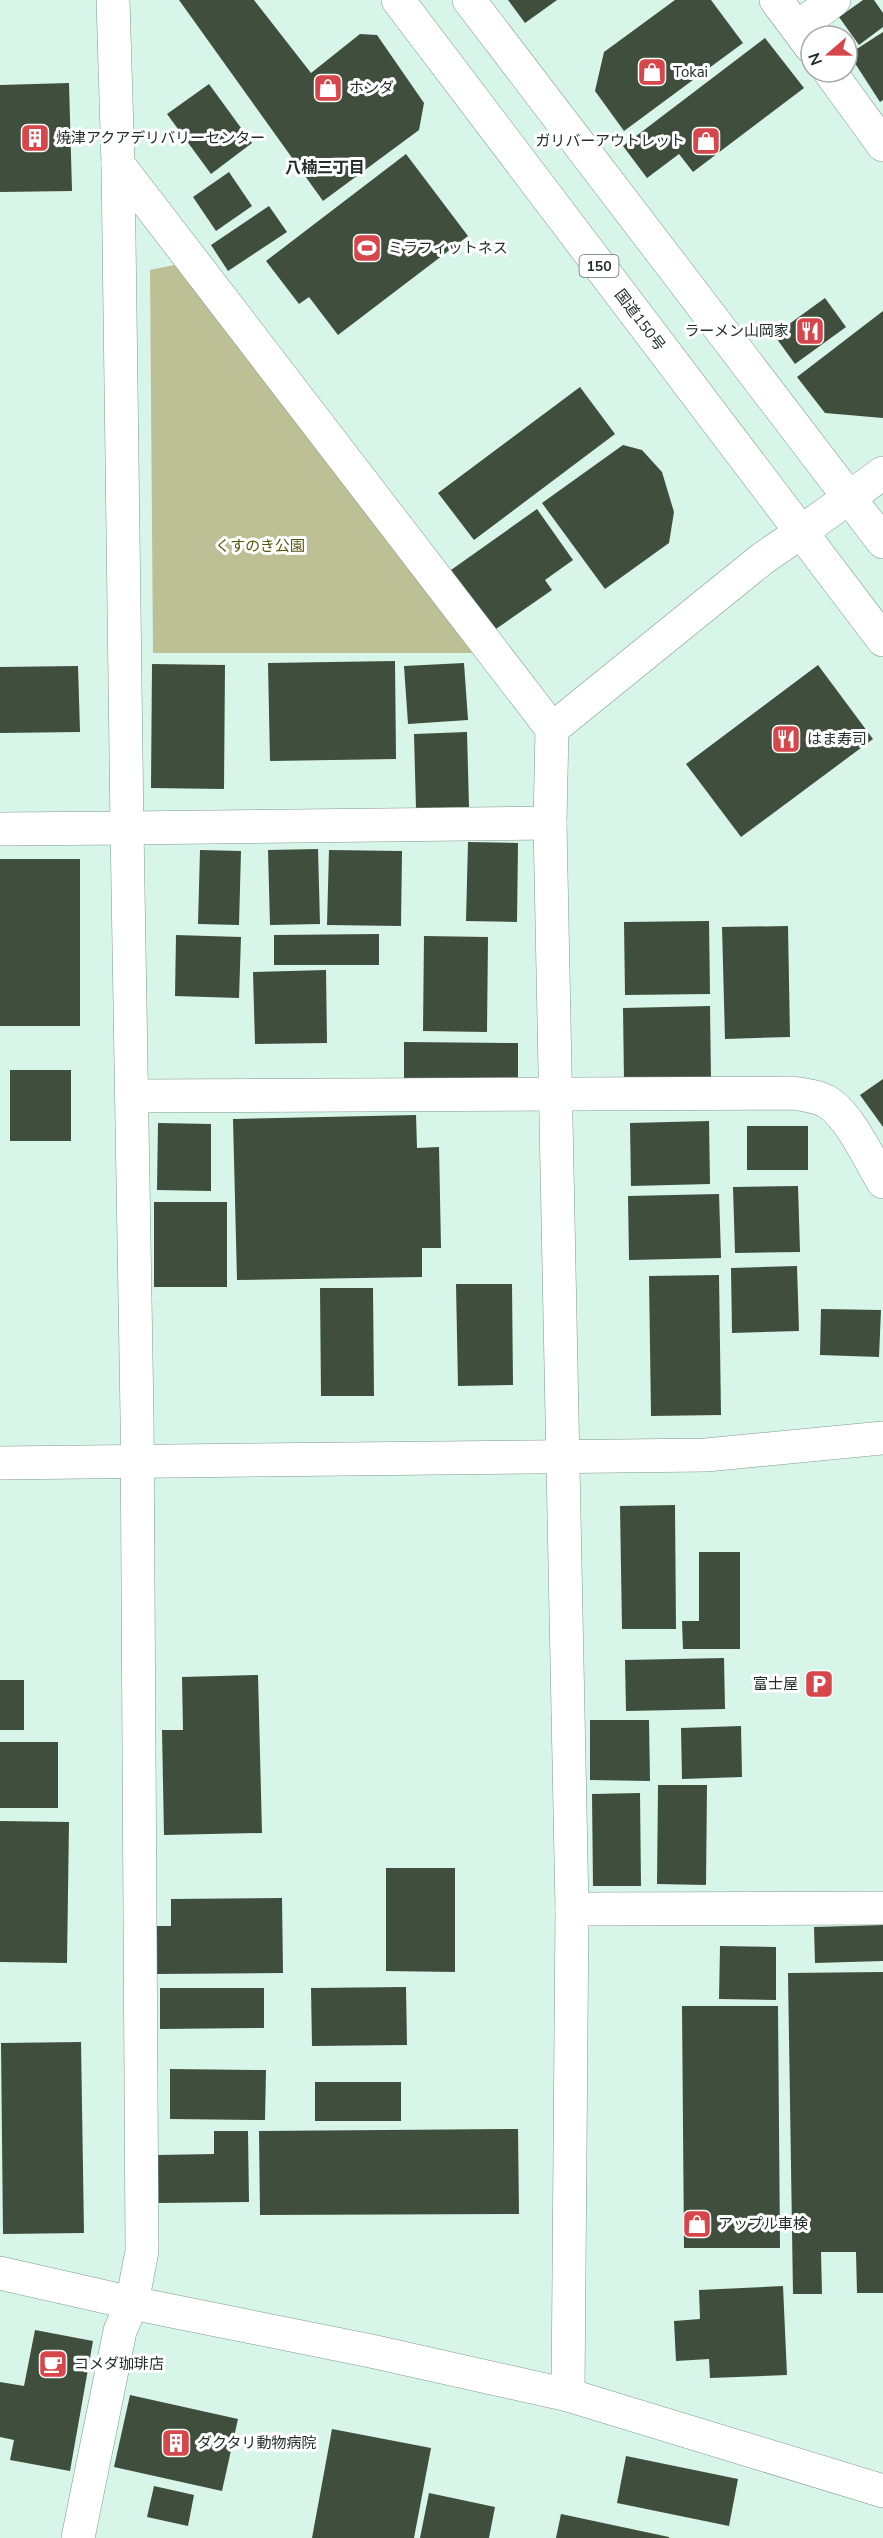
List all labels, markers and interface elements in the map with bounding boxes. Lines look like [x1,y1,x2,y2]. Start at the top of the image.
north arrow [799,24,859,84]
text: N [803,49,828,68]
shop icon: Tokai [636,56,668,88]
place label: Tokai [673,62,708,82]
shop icon: ホンダ [312,72,344,104]
place label: ホンダ [349,78,394,98]
building icon: 焼津アクアデリバリーセンター [19,122,51,154]
shop icon: ガリバーアウトレット [690,125,722,157]
place label: 焼津アクアデリバリーセンター [56,128,265,148]
place label: ガリバーアウトレット [536,131,685,151]
district label: 八楠三丁目 [285,157,365,179]
sports icon: ミラフィットネス [351,232,383,264]
place label: ミラフィットネス [388,238,508,258]
road number: 150 [580,255,618,277]
street label: 国道150号 [610,285,670,355]
restaurant icon: ラーメン山岡家 [794,315,826,347]
place label: ラーメン山岡家 [685,321,789,341]
park label: くすのき公園 [215,536,305,556]
restaurant icon: はま寿司 [770,723,802,755]
place label: はま寿司 [807,729,867,749]
parking icon: 富士屋 [803,1668,835,1700]
place label: 富士屋 [753,1674,798,1694]
shop icon: アップル車検 [681,2208,713,2240]
place label: アップル車検 [718,2214,808,2234]
cafe icon: コメダ珈琲店 [37,2348,69,2380]
place label: コメダ珈琲店 [74,2354,164,2374]
building icon: ダクタリ動物病院 [160,2427,192,2459]
place label: ダクタリ動物病院 [197,2433,316,2453]

